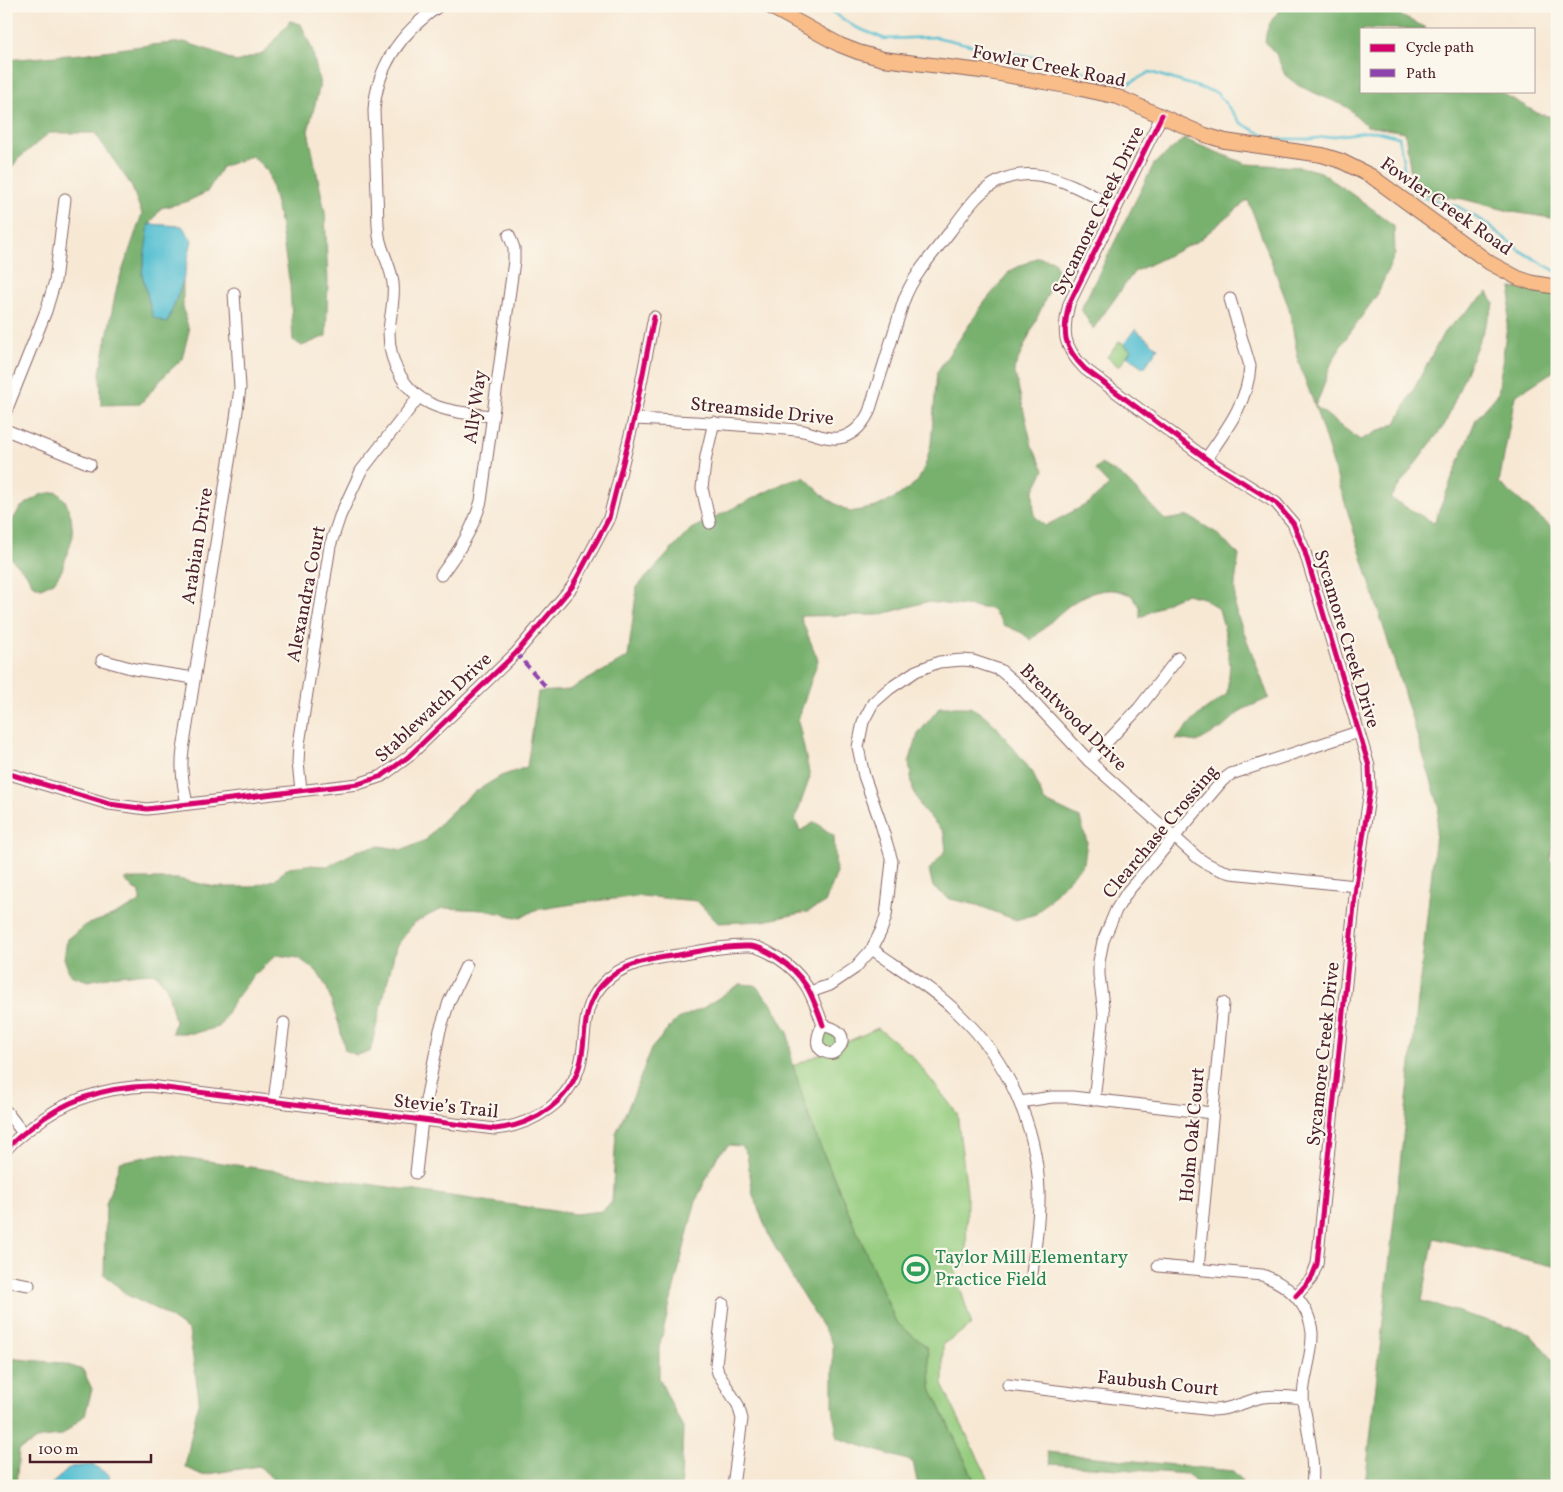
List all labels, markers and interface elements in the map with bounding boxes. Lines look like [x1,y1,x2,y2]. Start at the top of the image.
legend [1360,28,1536,92]
text: Cycle path [1406,38,1474,59]
street label: Fowler Creek Road [970,39,1128,95]
text: Path [1406,64,1436,85]
street label: Sycamore Creek Drive [1047,122,1151,300]
street label: Fowler Creek Road [1375,152,1517,262]
street label: Ally Way [458,368,494,446]
street label: Streamside Drive [689,392,835,432]
street label: Arabian Drive [176,486,220,606]
street label: Alexandra Court [281,523,333,664]
street label: Sycamore Creek Drive [1307,547,1385,731]
street label: Stablewatch Drive [370,647,498,769]
street label: Brentwood Drive [1013,658,1133,778]
street label: Clearchase Crossing [1097,759,1225,905]
street label: Sycamore Creek Drive [1301,961,1347,1147]
street label: Holm Oak Court [1174,1066,1212,1204]
street label: Stevie’s Trail [392,1089,500,1125]
place label: Taylor Mill Elementary Practice Field [935,1245,1128,1293]
sports icon: Taylor Mill Elementary Practice Field [901,1254,931,1284]
street label: Faubush Court [1096,1365,1220,1403]
scale bar [30,1432,151,1464]
text: 100 m [38,1440,78,1461]

